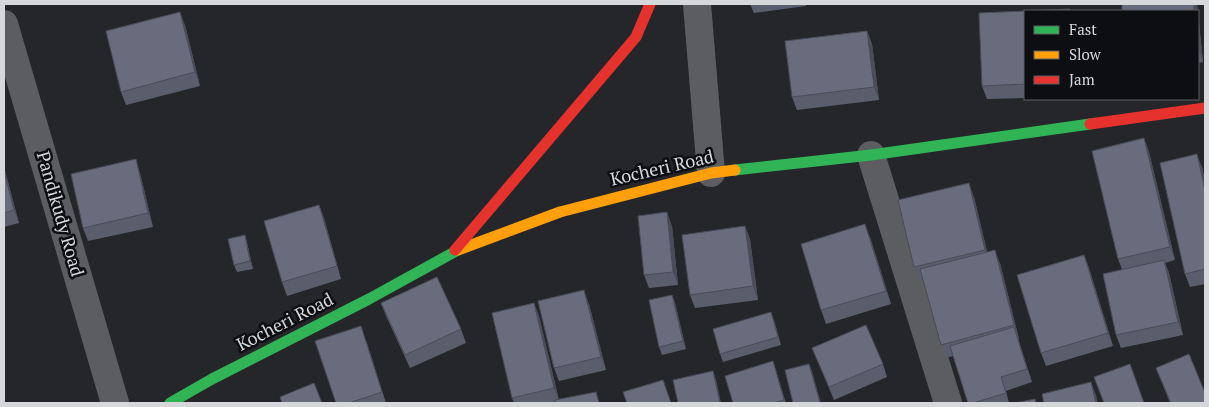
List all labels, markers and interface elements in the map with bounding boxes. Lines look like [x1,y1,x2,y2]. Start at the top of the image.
legend [1024,10,1199,100]
text: Fast [1069,19,1097,39]
text: Slow [1069,44,1102,64]
text: Jam [1069,69,1095,89]
street label: Kocheri Road [608,143,716,191]
street label: Pandikudy Road [32,148,90,279]
street label: Kocheri Road [232,286,337,356]

